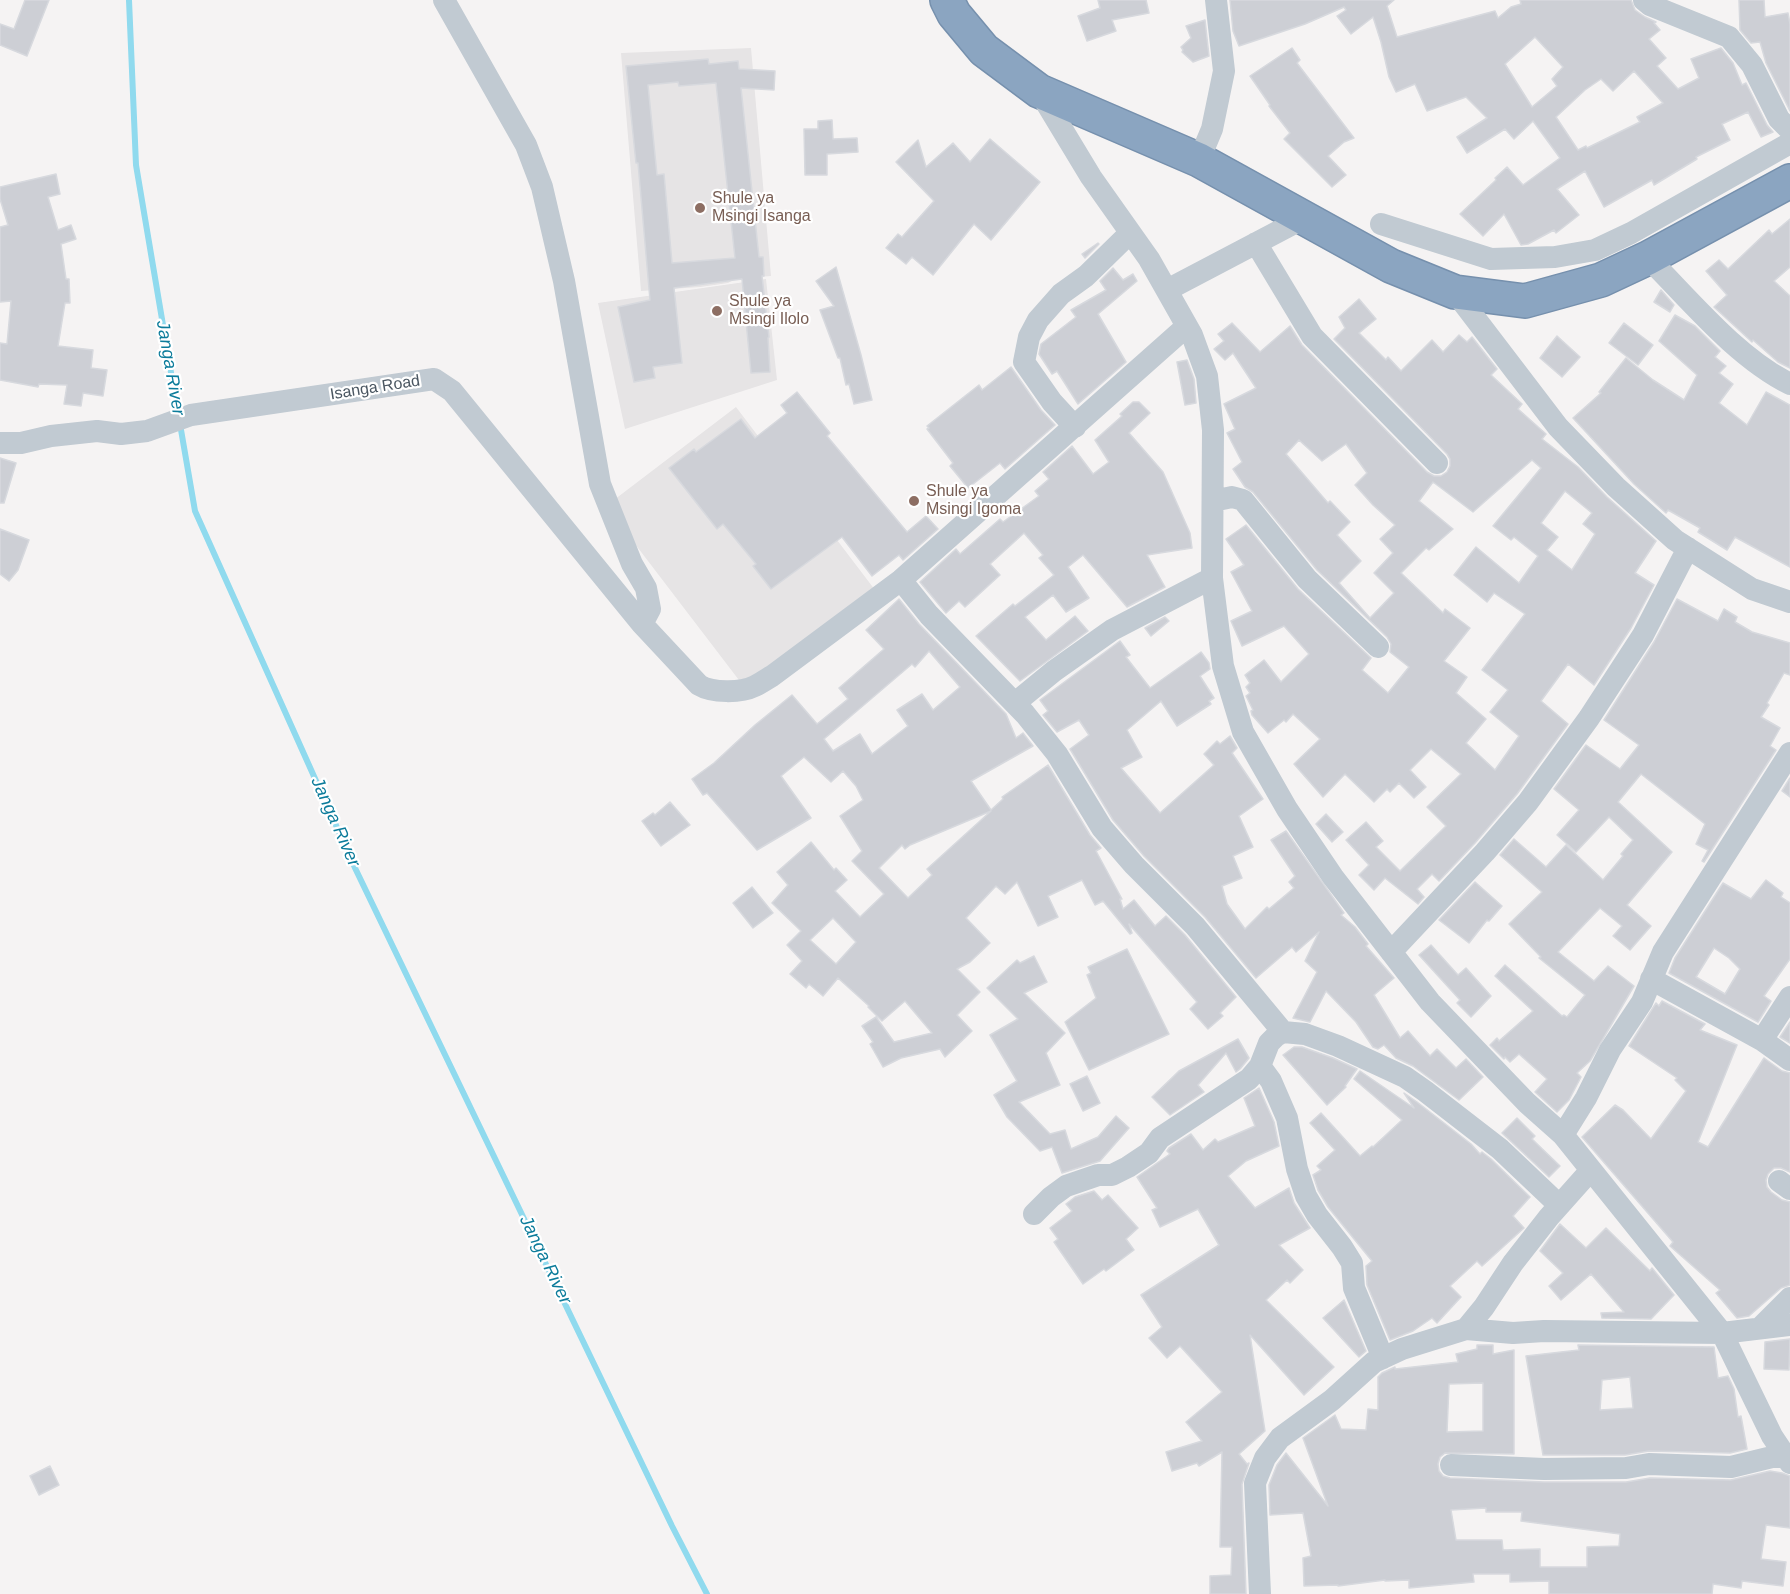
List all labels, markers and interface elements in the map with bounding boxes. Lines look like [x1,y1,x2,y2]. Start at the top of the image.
place label: Shule ya Msingi Isanga [712,189,811,227]
marker: Shule ya Msingi Isanga [693,201,707,215]
place label: Shule ya Msingi Ilolo [729,292,809,330]
marker: Shule ya Msingi Ilolo [710,304,724,318]
water label: Janga River [151,319,189,417]
street label: Isanga Road [329,371,421,405]
place label: Shule ya Msingi Igoma [926,482,1021,520]
marker: Shule ya Msingi Igoma [907,494,921,508]
water label: Janga River [306,774,364,870]
water label: Janga River [514,1212,576,1308]

